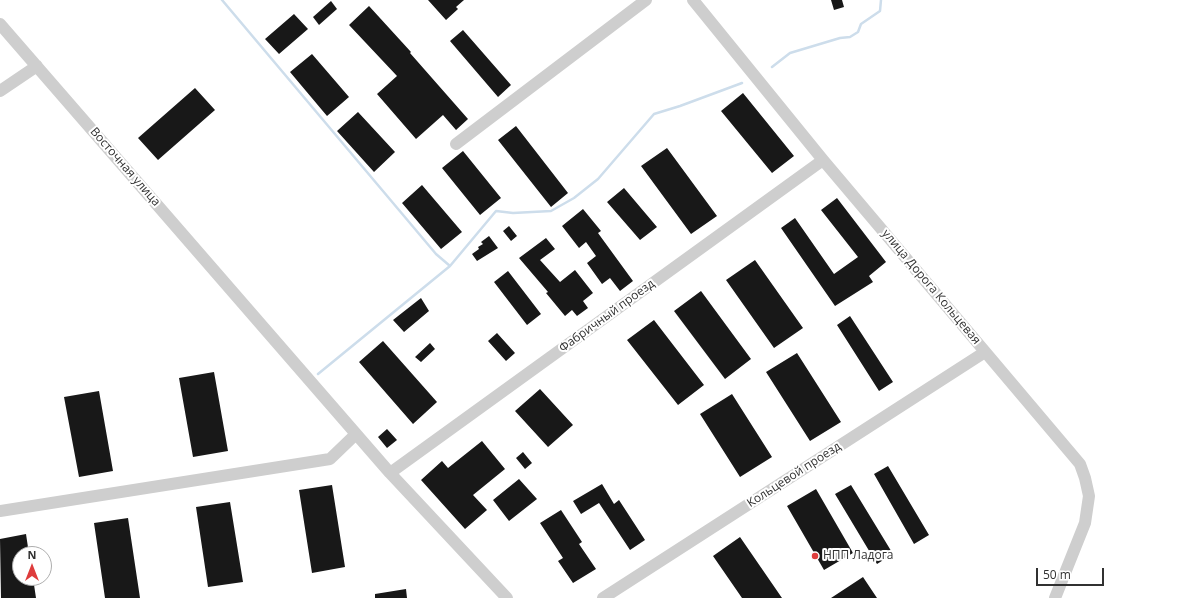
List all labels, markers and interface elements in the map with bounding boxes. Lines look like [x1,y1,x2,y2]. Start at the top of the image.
street label: Восточная улица [87,125,163,209]
street label: улица Дорога Кольцевая [879,227,983,347]
street label: Фабричный проезд [556,276,658,356]
street label: Кольцевой проезд [744,439,844,511]
north arrow [12,546,52,586]
text: N [28,547,36,562]
place label: НПП Ладога [823,549,894,563]
marker: НПП Ладога [810,551,820,561]
scale bar [1038,560,1106,586]
text: 50 m [1043,566,1071,583]

